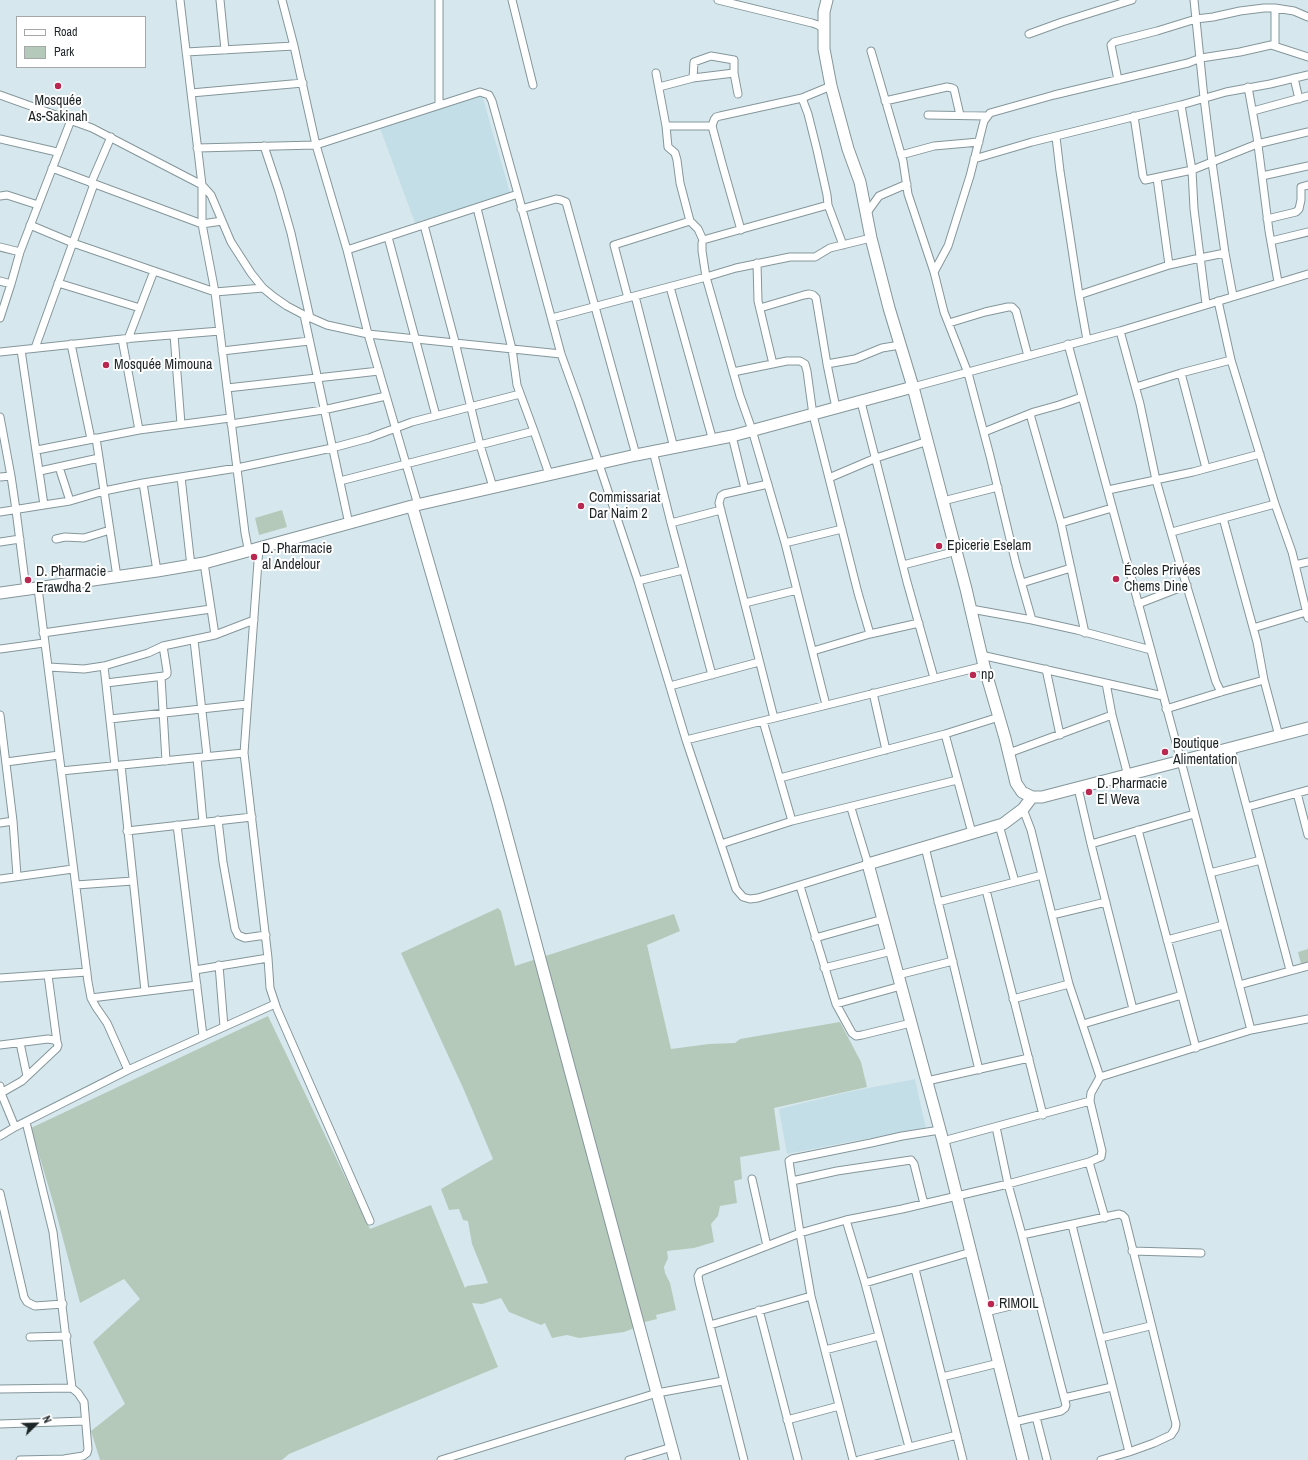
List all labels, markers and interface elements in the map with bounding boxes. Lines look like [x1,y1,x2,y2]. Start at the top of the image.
legend [16,16,146,68]
text: Road [54,24,78,40]
text: Park [54,44,74,60]
marker: Mosquée As-Sakinah [53,81,63,91]
place label: Mosquée As-Sakinah [28,93,88,126]
place label: Mosquée Mimouna [114,357,212,373]
marker: Mosquée Mimouna [101,360,111,370]
place label: Commissariat Dar Naim 2 [589,490,660,522]
marker: Commissariat Dar Naim 2 [576,501,586,511]
place label: Epicerie Eselam [947,538,1031,554]
place label: D. Pharmacie al Andelour [262,541,332,574]
marker: Epicerie Eselam [934,541,944,551]
marker: D. Pharmacie al Andelour [249,552,259,562]
place label: Écoles Privées Chems Dine [1124,563,1201,596]
place label: D. Pharmacie Erawdha 2 [36,564,106,596]
marker: Écoles Privées Chems Dine [1111,574,1121,584]
marker: D. Pharmacie Erawdha 2 [23,575,33,585]
place label: np [981,667,994,683]
marker: np [968,670,978,680]
place label: Boutique Alimentation [1173,736,1237,768]
marker: Boutique Alimentation [1160,747,1170,757]
place label: D. Pharmacie El Weva [1097,776,1167,808]
marker: D. Pharmacie El Weva [1084,787,1094,797]
place label: RIMOIL [999,1296,1039,1312]
marker: RIMOIL [986,1299,996,1309]
north arrow [16,1404,56,1444]
text: N [39,1414,55,1425]

